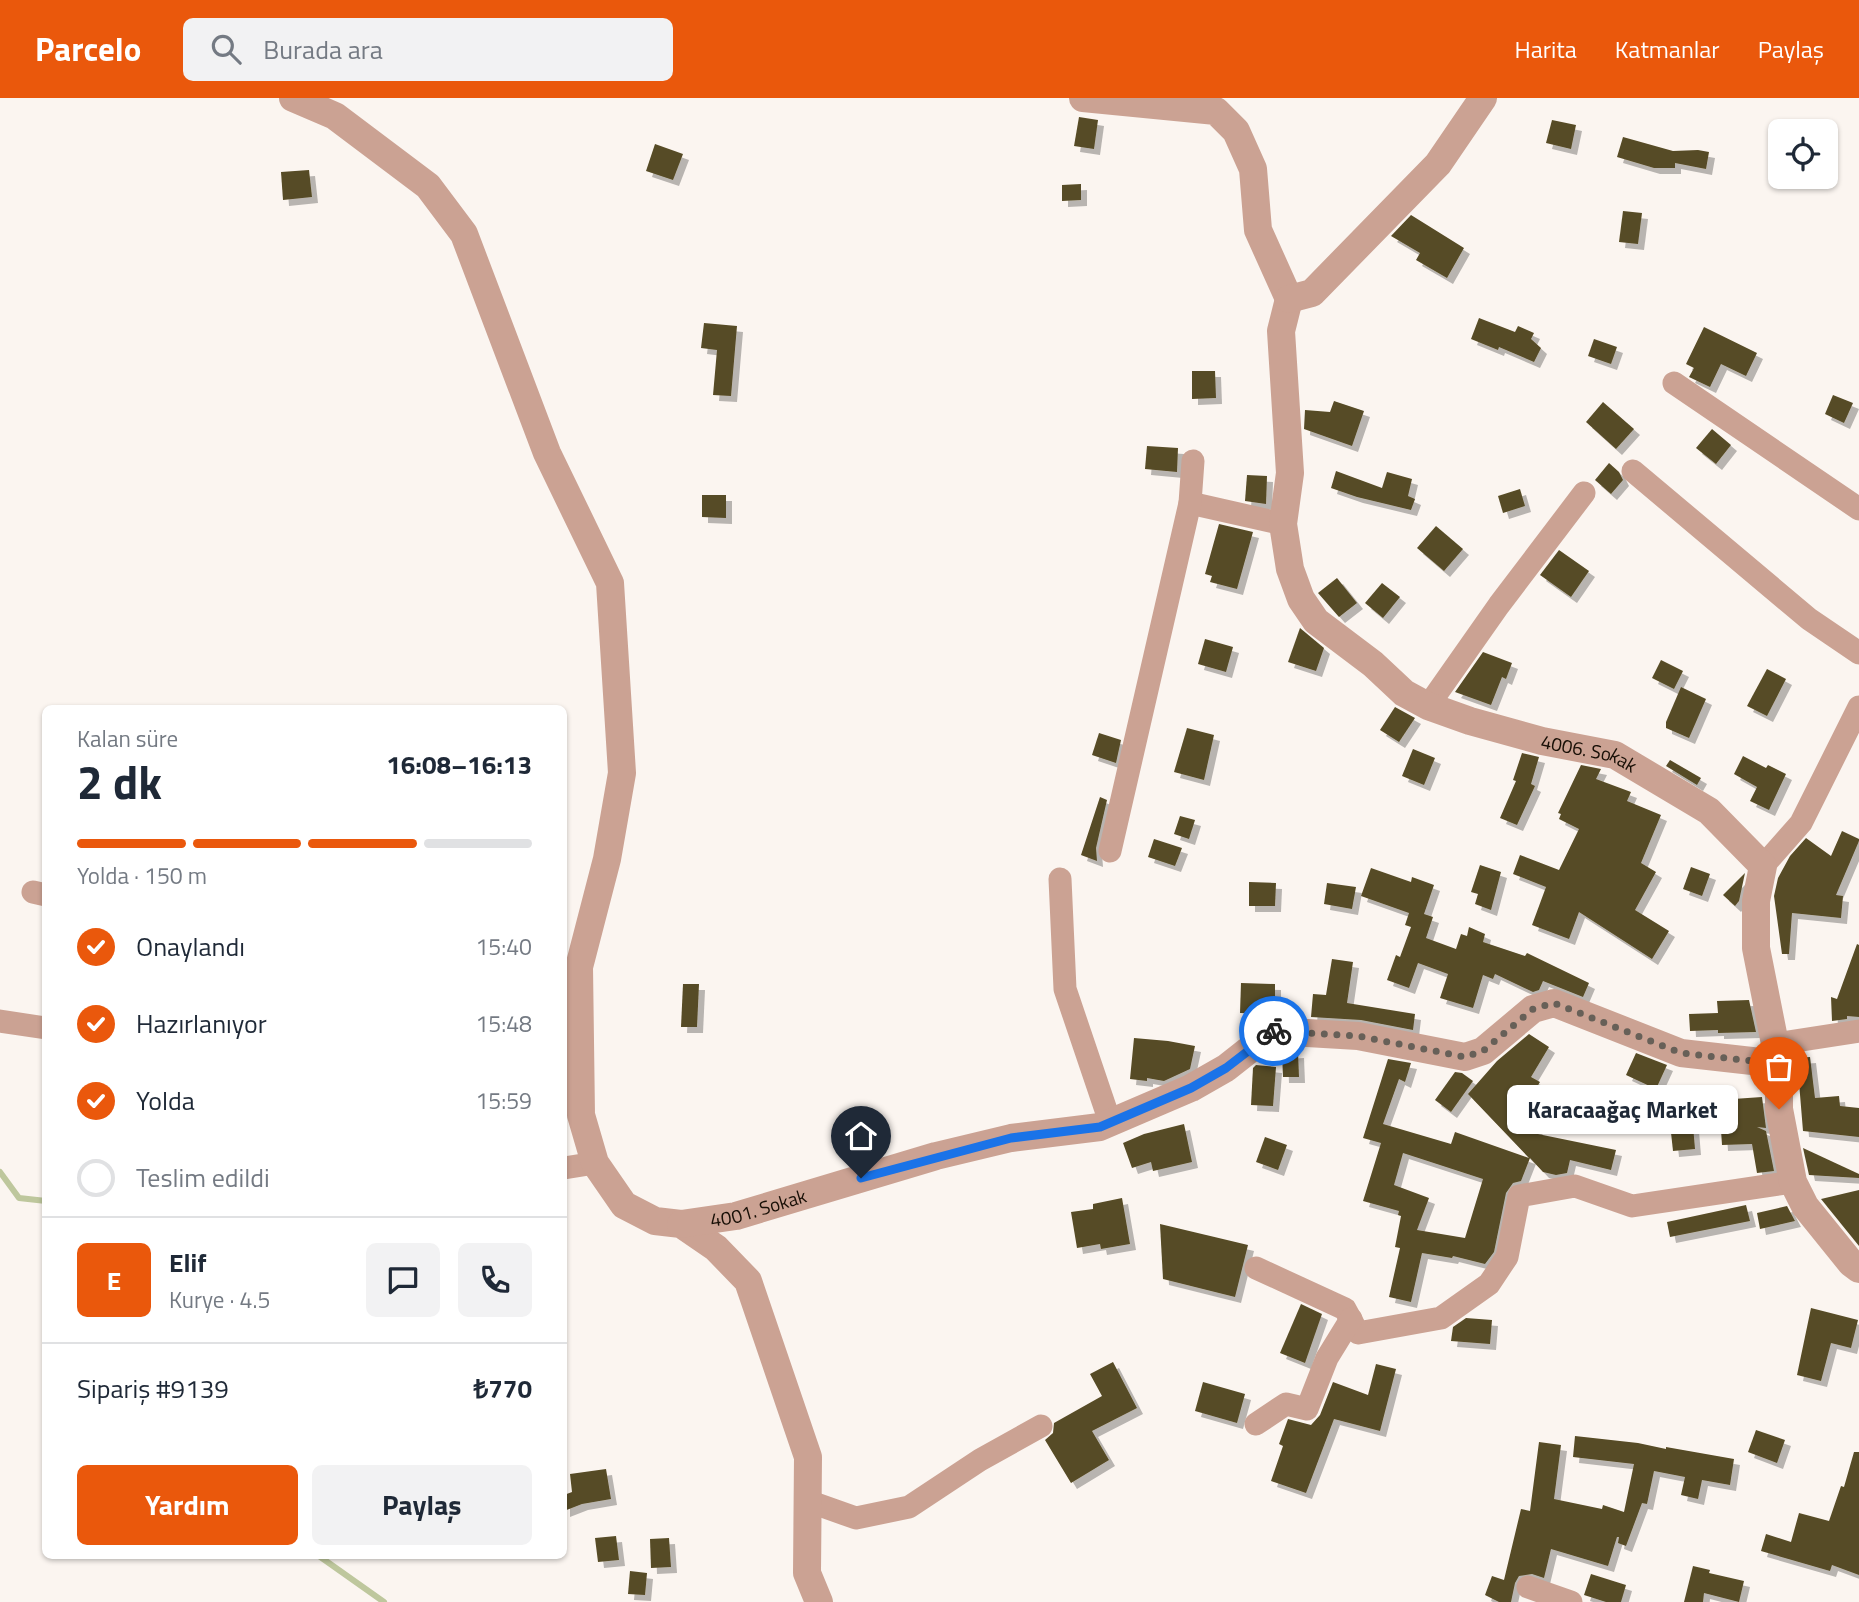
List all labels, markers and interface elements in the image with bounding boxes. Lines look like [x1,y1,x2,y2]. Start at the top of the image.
search box [183,18,673,81]
text: Parcelo [35,24,141,74]
icon: search [207,30,245,68]
text: Burada ara [263,30,383,69]
text: Harita [1514,31,1577,67]
text: Katmanlar [1615,31,1720,67]
text: Paylaş [1758,31,1824,67]
map controls [1768,119,1838,189]
button: locate [1768,119,1838,189]
text: Kalan süre [77,721,178,756]
street label: 4006. Sokak [1539,726,1643,779]
text: 16:08–16:13 [386,745,532,784]
text: 2 dk [77,747,162,817]
text: Yolda · 150 m [77,858,207,893]
text: Onaylandı [136,927,245,966]
icon: check [77,928,115,966]
text: 15:40 [475,929,532,964]
courier [1239,996,1309,1066]
text: Hazırlanıyor [136,1004,267,1043]
icon: check [77,1005,115,1043]
text: 15:48 [475,1006,532,1041]
icon: bike [1255,1012,1293,1050]
pin [1749,1037,1809,1109]
icon: bag [1760,1048,1798,1086]
text: Yolda [136,1081,195,1120]
icon: check [77,1082,115,1120]
text: 15:59 [475,1083,532,1118]
callout: Karacaağaç Market [1506,1084,1737,1134]
text: Karacaağaç Market [1527,1092,1718,1127]
pin [831,1106,891,1178]
icon: home [842,1117,880,1155]
text: Teslim edildi [136,1158,270,1197]
street label: 4001. Sokak [708,1181,810,1234]
text: Elif [169,1243,206,1282]
button: chat [366,1243,440,1317]
button: phone [458,1243,532,1317]
text: E [107,1261,121,1300]
text: Kurye · 4.5 [169,1282,270,1317]
text: Sipariş #9139 [77,1369,229,1408]
text: ₺770 [473,1369,532,1408]
button: Yardım [77,1465,298,1545]
button: Paylaş [312,1465,532,1545]

